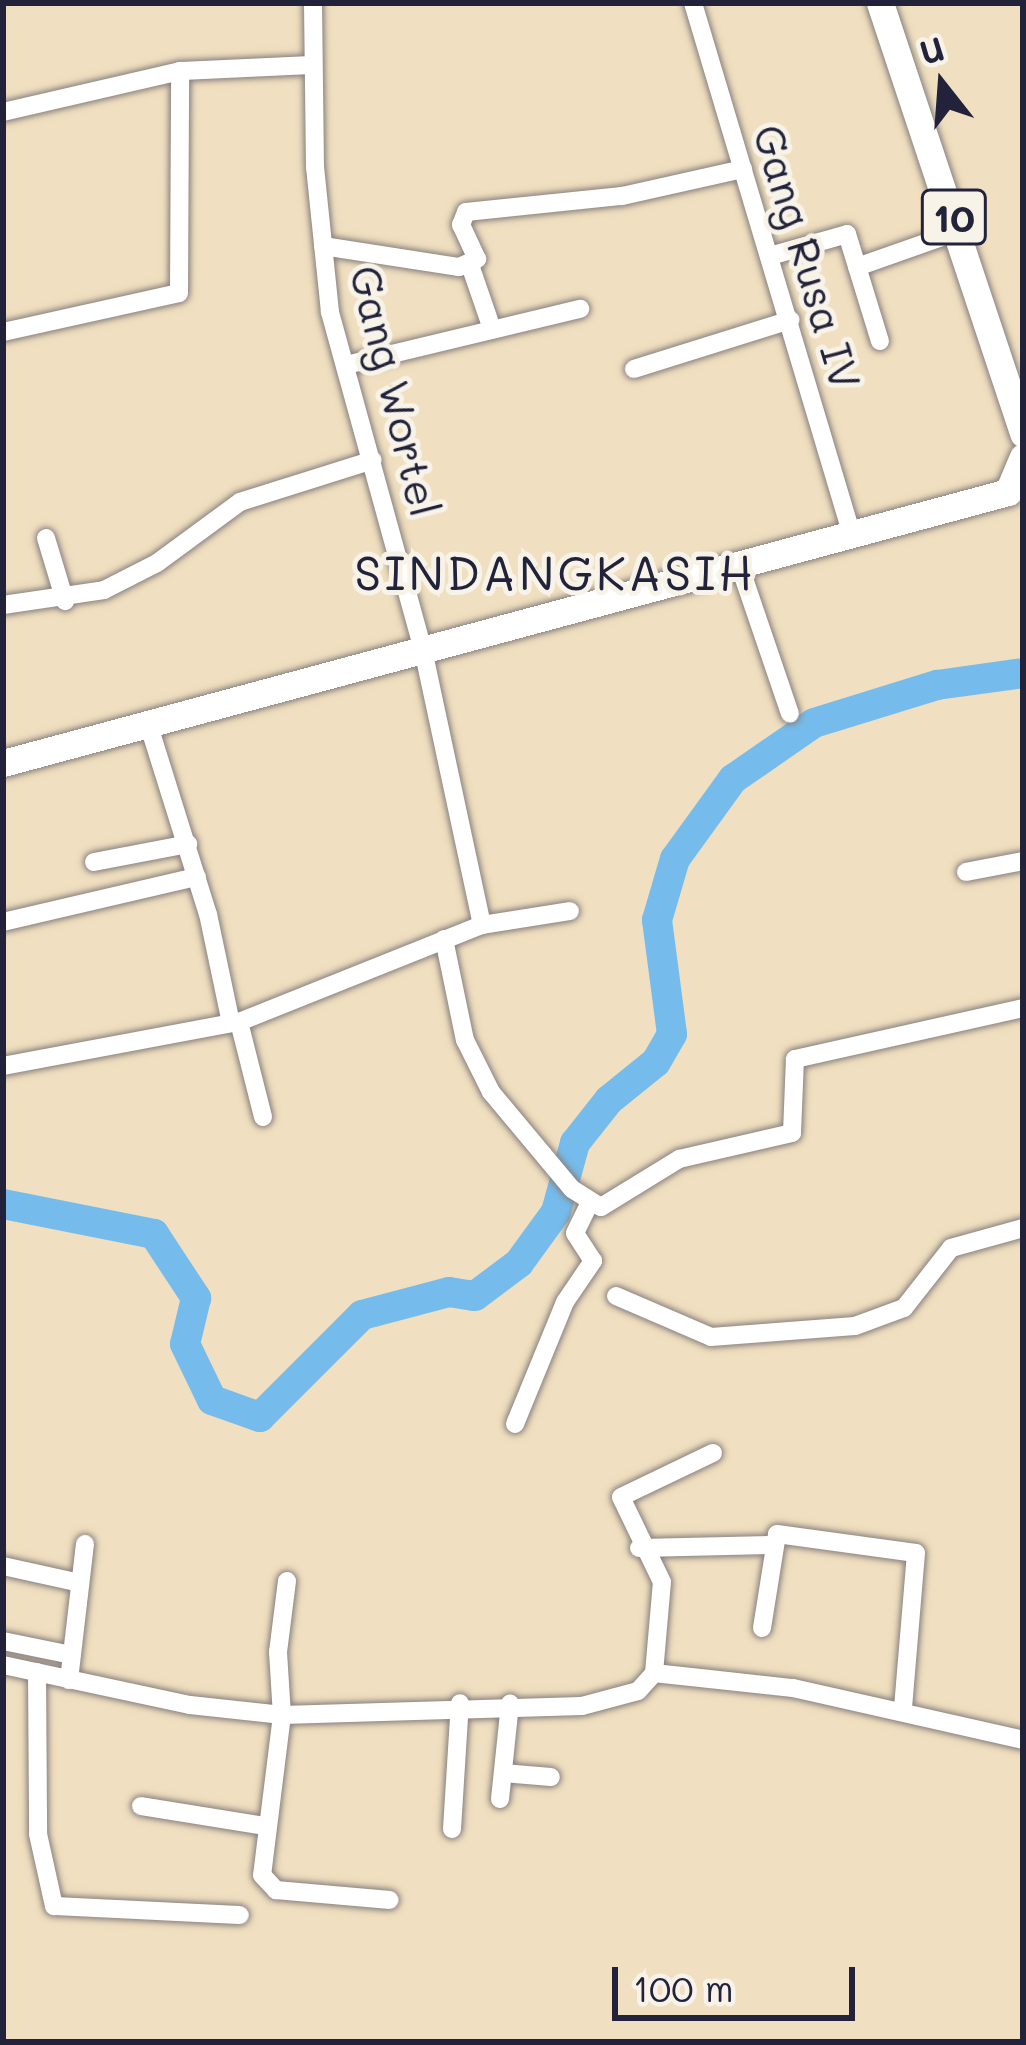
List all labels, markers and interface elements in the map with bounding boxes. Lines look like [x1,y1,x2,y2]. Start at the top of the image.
north arrow [882,24,1002,144]
text: U [914,25,949,73]
street label: Gang Rusa IV [743,119,871,395]
road number: 10 [918,184,990,250]
street label: Gang Wortel [340,261,450,521]
district label: SINDANGKASIH [354,544,756,602]
scale bar [618,1943,861,2017]
text: 100 m [633,1964,734,2011]

